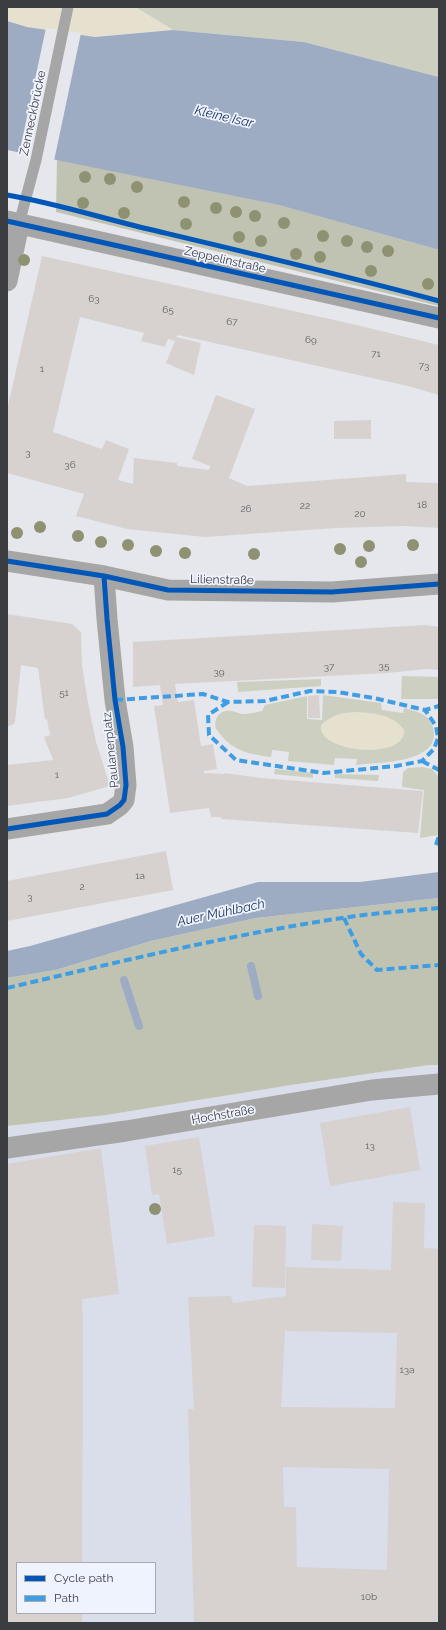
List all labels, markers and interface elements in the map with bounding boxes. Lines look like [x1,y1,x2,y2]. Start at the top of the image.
street label: Zenneckbrücke [17,69,49,157]
water label: Kleine Isar [193,103,255,131]
street label: Zeppelinstraße [183,244,267,276]
house number: 63 [88,293,100,305]
house number: 65 [162,304,174,316]
house number: 67 [226,316,238,328]
house number: 69 [305,334,317,346]
house number: 71 [371,348,381,360]
house number: 73 [419,360,429,372]
house number: 1 [40,363,44,375]
house number: 3 [25,447,31,459]
house number: 36 [64,459,76,471]
house number: 18 [417,499,427,511]
house number: 22 [300,500,310,512]
house number: 26 [240,503,252,515]
house number: 20 [354,508,366,520]
street label: Lilienstraße [190,572,254,588]
house number: 35 [379,660,389,672]
house number: 37 [324,661,334,673]
house number: 39 [213,666,225,678]
house number: 51 [59,687,69,699]
street label: Paulanerplatz [100,711,122,789]
house number: 1 [55,769,59,781]
house number: 1a [135,870,145,882]
house number: 2 [79,881,85,893]
house number: 3 [27,891,33,903]
water label: Auer Mühlbach [176,896,266,930]
street label: Hochstraße [190,1102,256,1128]
house number: 13 [365,1140,375,1152]
house number: 15 [172,1164,182,1176]
house number: 13a [399,1364,415,1376]
legend [16,1562,156,1614]
text: Cycle path [54,1571,113,1585]
text: Path [54,1591,79,1605]
house number: 10b [361,1591,377,1603]

